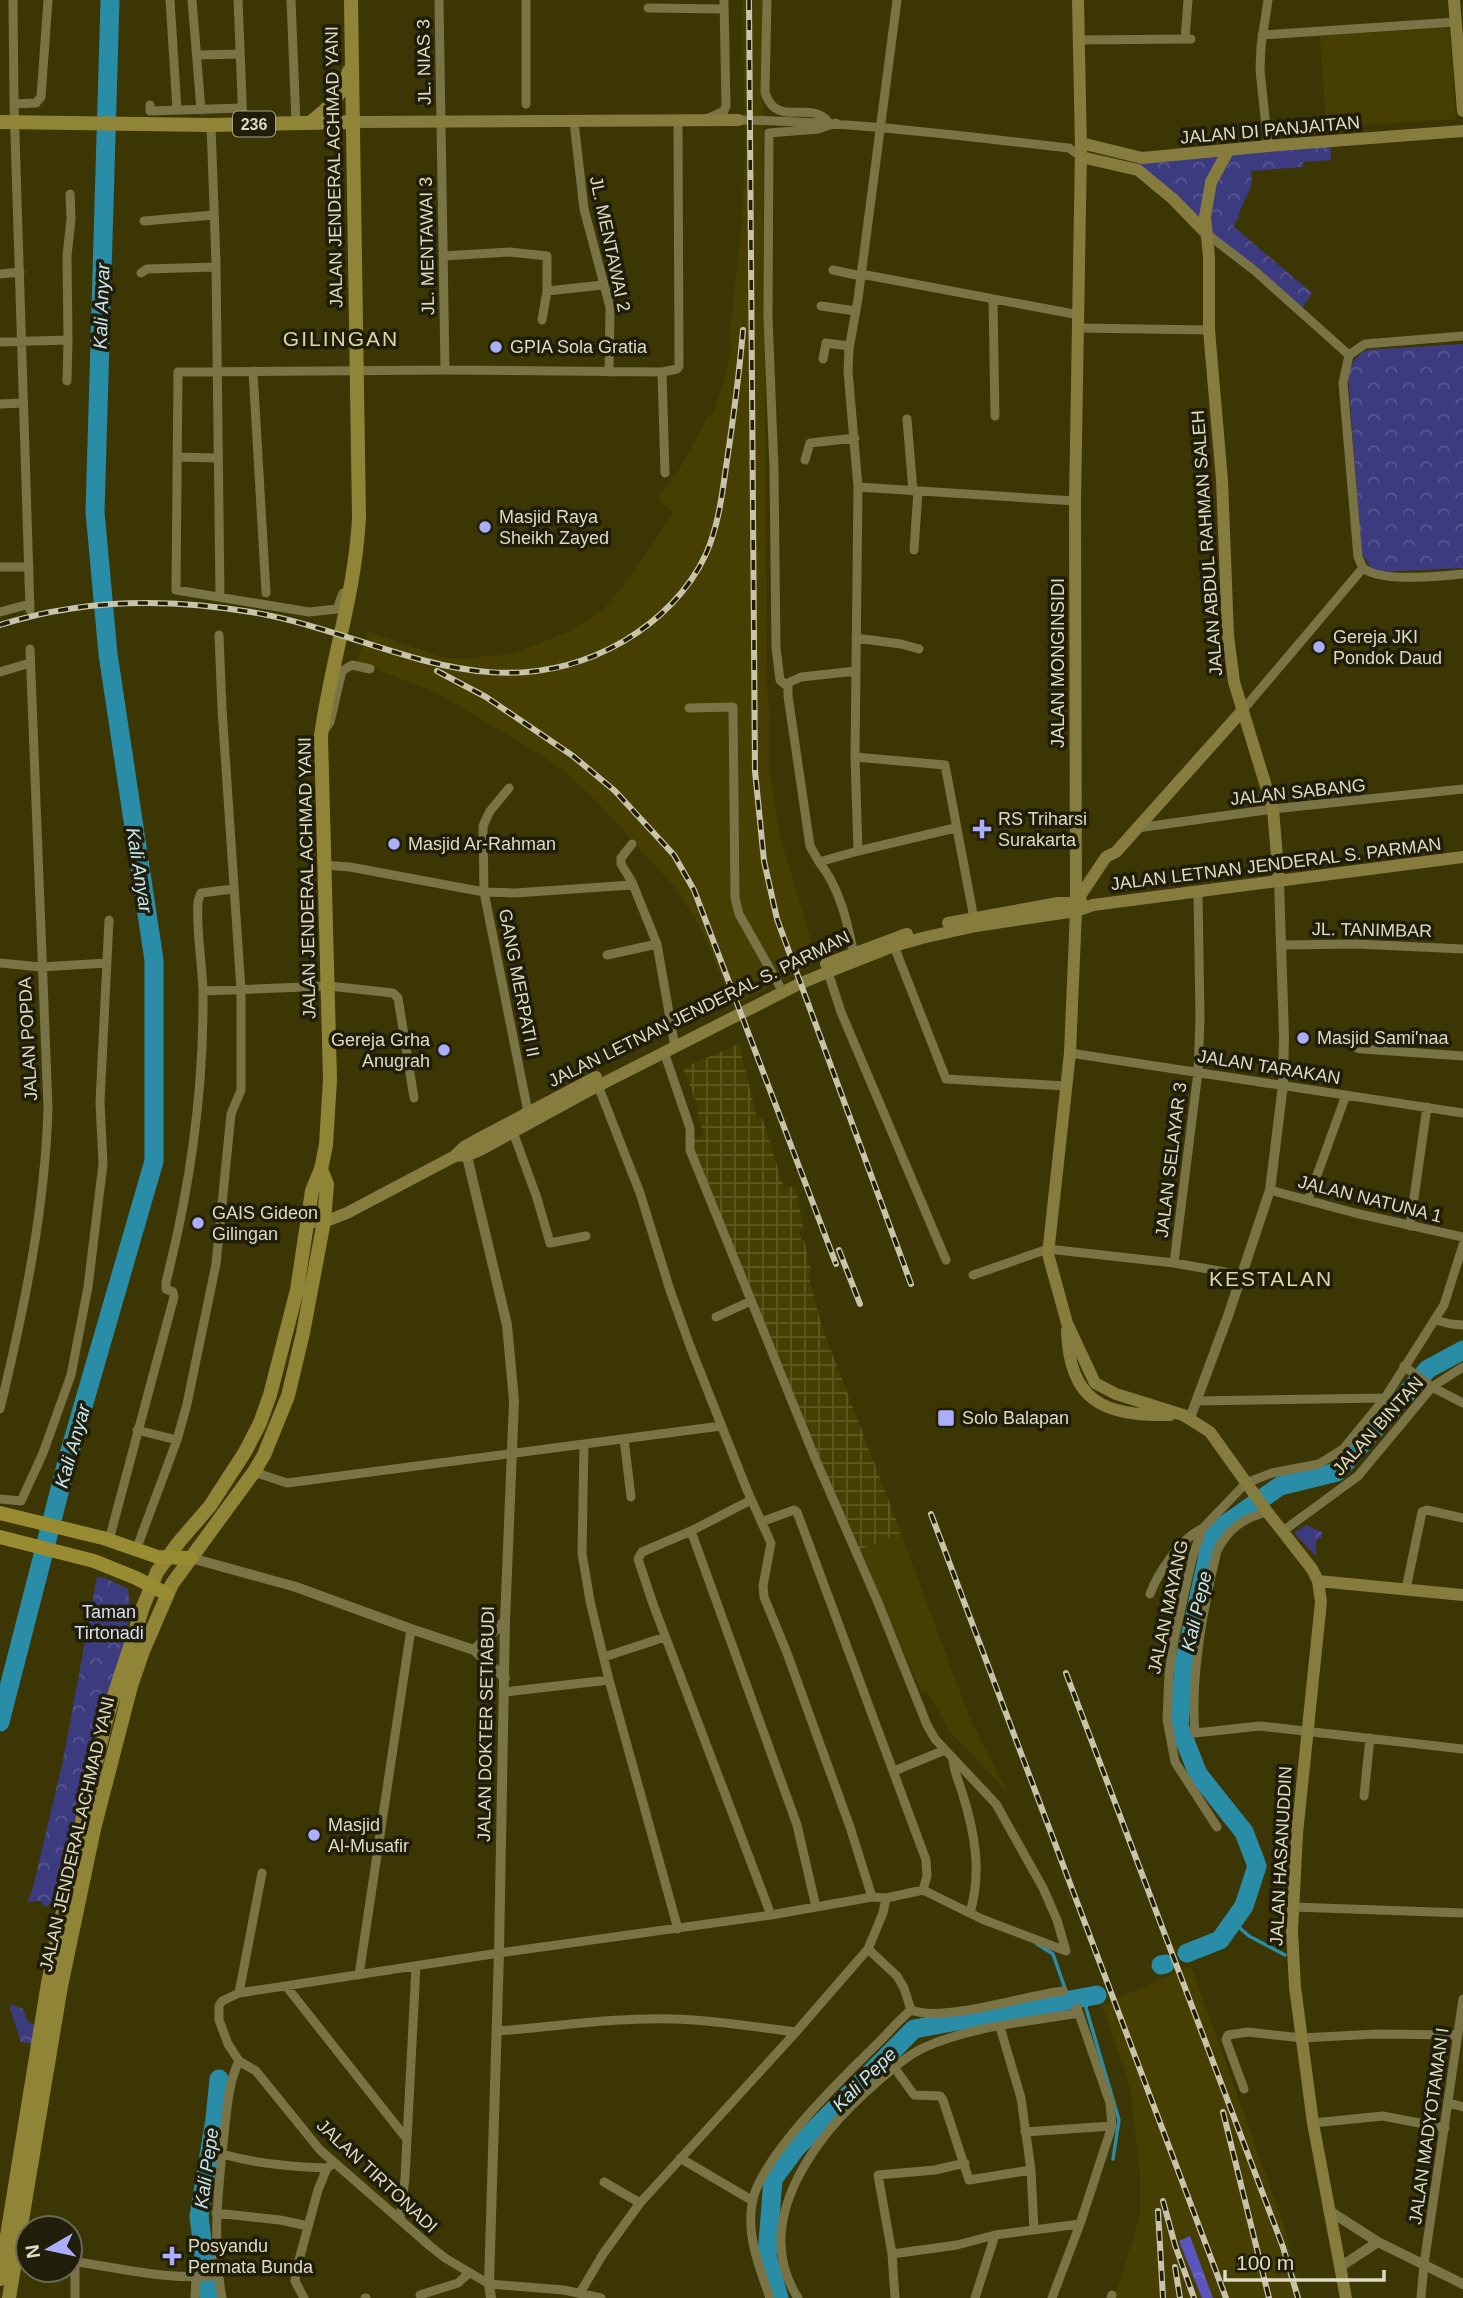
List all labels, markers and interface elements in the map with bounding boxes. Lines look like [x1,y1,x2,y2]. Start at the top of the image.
street label: JL. NIAS 3 [413,19,435,105]
street label: JALAN JENDERAL ACHMAD YANI [322,26,346,308]
road number: 236 [233,112,275,136]
street label: JALAN DI PANJAITAN [1179,112,1361,148]
street label: JL. MENTAWAI 2 [586,174,634,314]
street label: JL. MENTAWAI 3 [416,177,438,315]
water label: Kali Anyar [90,262,114,349]
district label: GILINGAN [283,327,399,350]
place label: GPIA Sola Gratia [510,337,648,357]
marker: GPIA Sola Gratia [488,339,504,355]
street label: JALAN ABDUL RAHMAN SALEH [1188,409,1226,677]
place label: Masjid Raya Sheikh Zayed [499,507,609,548]
marker: Masjid Raya Sheikh Zayed [477,519,493,535]
street label: JALAN MONGINSIDI [1048,578,1068,748]
place label: Gereja JKI Pondok Daud [1333,627,1442,668]
marker: Gereja JKI Pondok Daud [1311,639,1327,655]
street label: JALAN JENDERAL ACHMAD YANI [295,737,319,1019]
street label: JALAN SABANG [1229,775,1367,809]
place label: RS Triharsi Surakarta [998,809,1087,850]
marker: RS Triharsi Surakarta [972,819,992,839]
water label: Kali Anyar [122,826,157,915]
place label: Masjid Ar-Rahman [408,834,556,854]
street label: JALAN LETNAN JENDERAL S. PARMAN [1109,834,1443,894]
marker: Masjid Ar-Rahman [386,836,402,852]
street label: GANG MERPATI II [495,907,543,1059]
street label: JL. TANIMBAR [1312,919,1432,941]
street label: JALAN LETNAN JENDERAL S. PARMAN [545,927,853,1091]
street label: JALAN POPDA [15,977,41,1101]
place label: Masjid Sami'naa [1317,1028,1449,1048]
place label: Gereja Grha Anugrah [331,1030,431,1071]
marker: Masjid Sami'naa [1295,1030,1311,1046]
marker: Gereja Grha Anugrah [436,1042,452,1058]
street label: JALAN TARAKAN [1196,1046,1342,1088]
street label: JALAN SELAYAR 3 [1152,1081,1190,1239]
street label: JALAN NATUNA 1 [1296,1171,1444,1227]
place label: GAIS Gideon Gilingan [212,1203,318,1244]
marker: GAIS Gideon Gilingan [190,1215,206,1231]
district label: KESTALAN [1209,1267,1333,1290]
street label: JALAN BINTAN [1329,1373,1427,1479]
water label: Kali Anyar [51,1401,95,1490]
marker: Solo Balapan [936,1408,956,1428]
place label: Solo Balapan [962,1408,1069,1428]
street label: JALAN MAYANG [1144,1538,1192,1676]
water label: Kali Pepe [1177,1569,1216,1653]
park label: Taman Tirtonadi [74,1602,144,1643]
street label: JALAN DOKTER SETIABUDI [474,1606,498,1842]
street label: JALAN JENDERAL ACHMAD YANI [36,1694,118,1974]
street label: JALAN HASANUDDIN [1266,1766,1296,1946]
place label: Masjid Al-Musafir [328,1815,409,1856]
marker: Masjid Al-Musafir [306,1827,322,1843]
street label: JALAN MADYOTAMAN I [1405,2026,1453,2226]
water label: Kali Pepe [828,2043,901,2116]
street label: JALAN TIRTONADI [313,2115,441,2237]
water label: Kali Pepe [190,2126,223,2210]
north arrow [14,2214,84,2284]
place label: Posyandu Permata Bunda [188,2236,314,2277]
scale bar [1225,2238,1384,2282]
text: N [21,2243,44,2260]
marker: Posyandu Permata Bunda [162,2246,182,2266]
text: 100 m [1236,2251,1294,2274]

